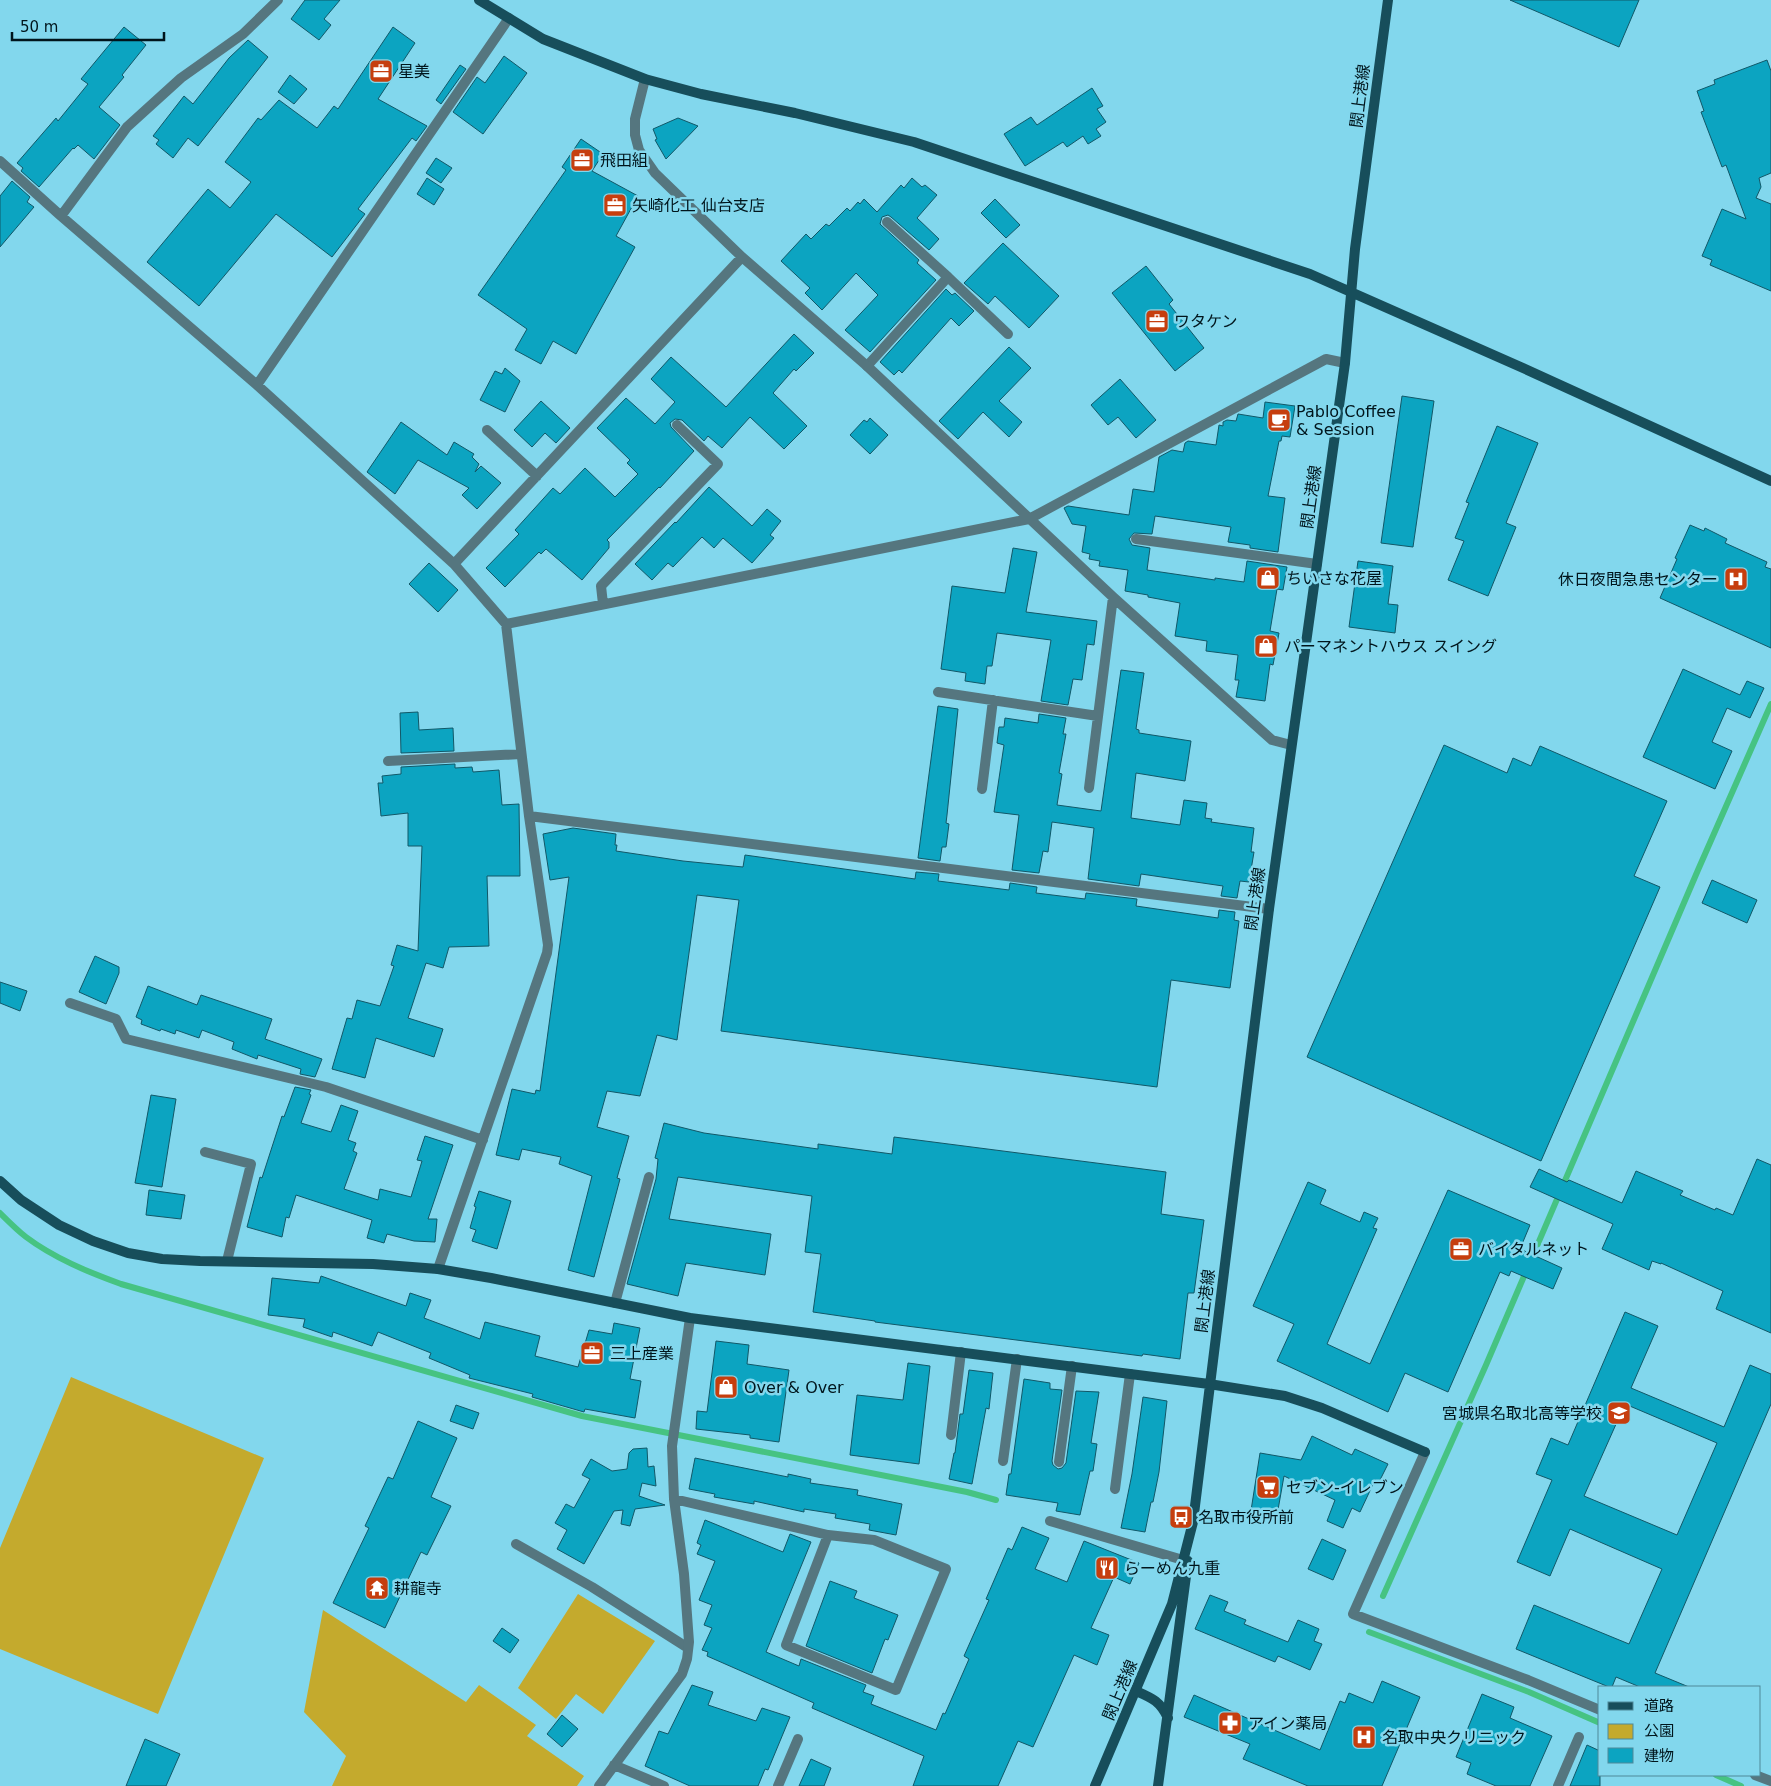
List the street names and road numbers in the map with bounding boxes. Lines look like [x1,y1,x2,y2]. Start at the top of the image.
street label: 閖上港線 [1347,63,1373,129]
street label: 閖上港線 [1297,464,1325,530]
street label: 閖上港線 [1241,866,1269,932]
street label: 閖上港線 [1192,1268,1218,1334]
street label: 閖上港線 [1099,1657,1141,1723]

